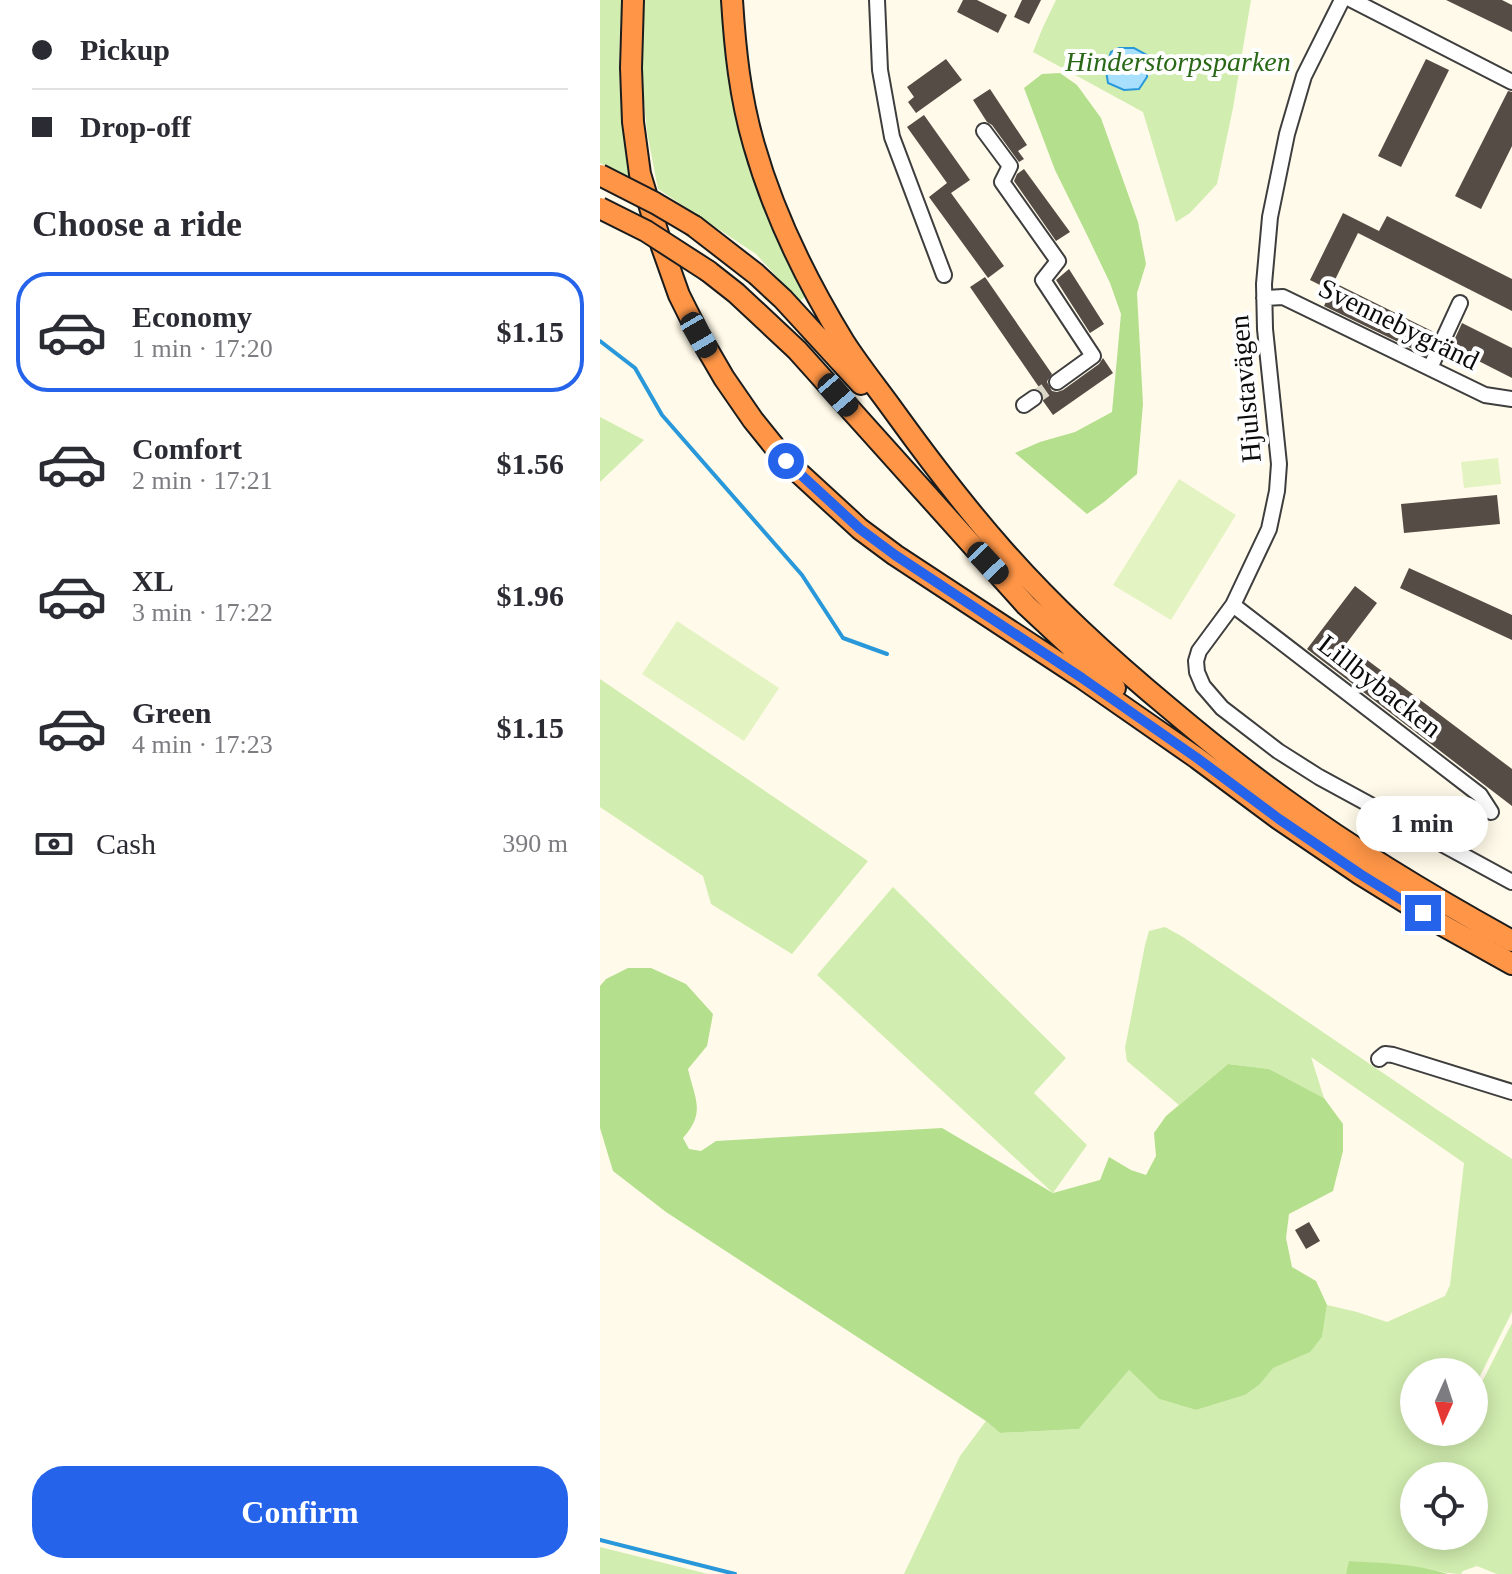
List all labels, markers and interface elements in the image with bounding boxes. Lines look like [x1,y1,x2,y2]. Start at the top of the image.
text: Pickup [80,33,170,66]
park label: Hinderstorpsparken [1064,46,1291,77]
text: Drop-off [80,110,191,143]
text: Choose a ride [32,204,242,244]
street label: Svennebygränd [1314,272,1484,376]
icon: car [36,296,108,368]
text: Economy [132,300,252,333]
car [677,308,721,362]
street label: Hjulstavägen [1223,314,1267,464]
text: $1.15 [497,315,564,348]
text: 1 min · 17:20 [132,334,273,363]
car [813,369,863,421]
icon: car [36,428,108,500]
text: Comfort [132,432,242,465]
route start [768,443,804,479]
text: $1.56 [497,447,564,480]
text: 2 min · 17:21 [132,466,273,495]
car [963,537,1013,589]
icon: car [36,560,108,632]
text: XL [132,564,174,597]
text: $1.96 [497,579,564,612]
text: 3 min · 17:22 [132,598,273,627]
street label: Lillbybacken [1312,628,1448,744]
icon: car [36,692,108,764]
text: Green [132,696,211,729]
text: $1.15 [497,711,564,744]
text: 4 min · 17:23 [132,730,273,759]
callout: 1 min [1357,797,1489,853]
text: 1 min [1391,809,1453,838]
icon: cash [32,822,76,866]
text: Cash [96,827,156,860]
text: 390 m [502,829,568,858]
route end [1405,895,1441,931]
north arrow [1400,1358,1488,1446]
map controls [1400,1358,1488,1550]
button: locate [1400,1462,1488,1550]
button: Confirm [32,1466,568,1558]

